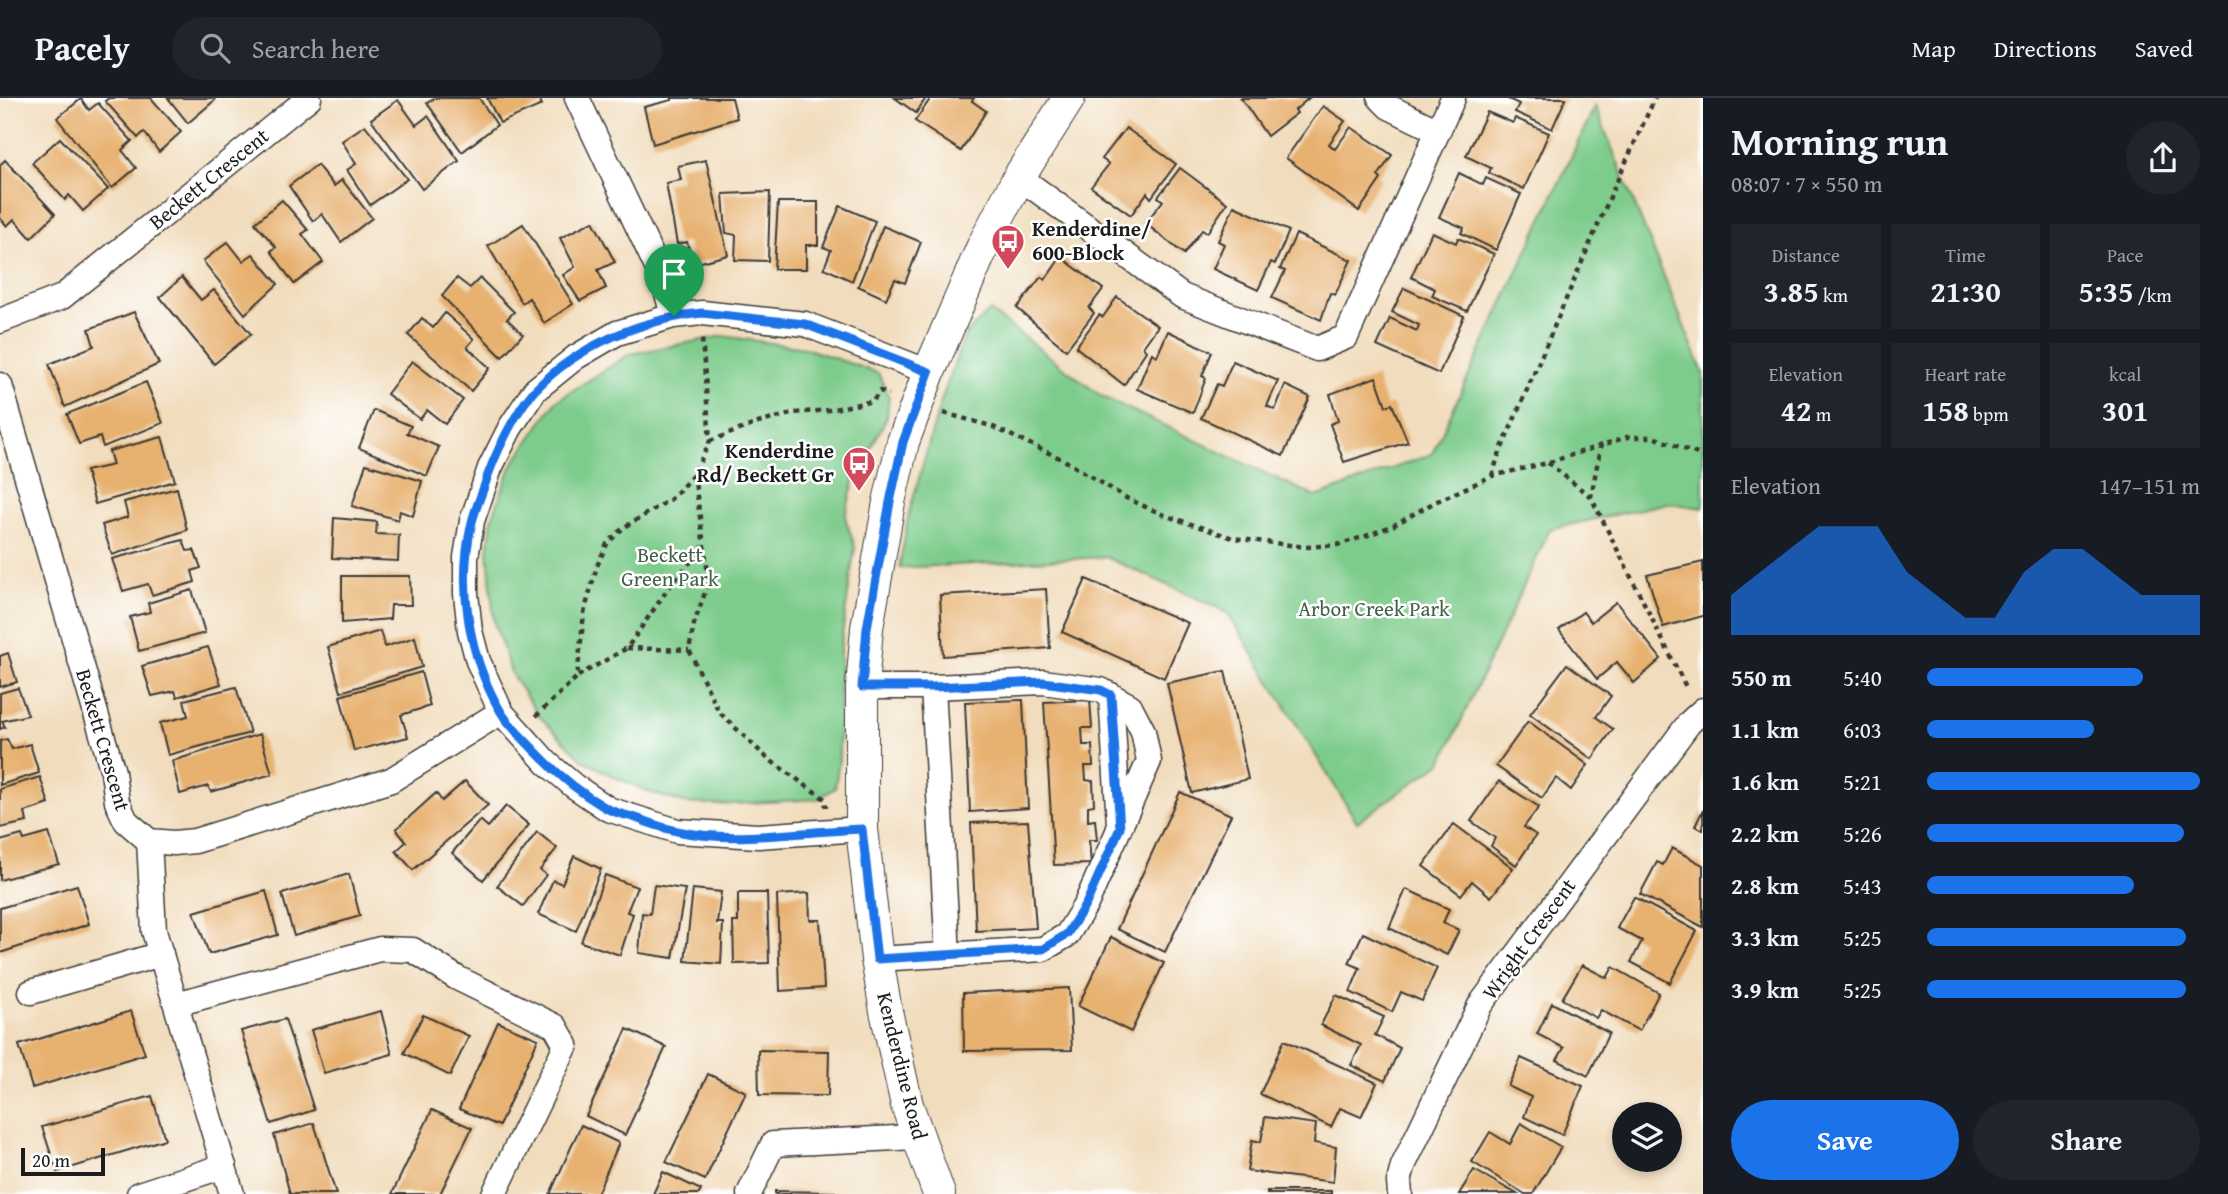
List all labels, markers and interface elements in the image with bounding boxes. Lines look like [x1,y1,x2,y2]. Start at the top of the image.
search box [172,17,662,80]
text: Pacely [35,24,130,72]
icon: search [196,29,234,67]
text: Search here [252,29,380,68]
text: Map [1912,31,1956,66]
text: Directions [1994,31,2097,66]
text: Saved [2135,31,2193,66]
text: Morning run [1731,113,1948,169]
street label: Beckett Crescent [142,120,276,237]
button: share [2126,121,2200,195]
text: 08:07 · 7 × 550 m [1731,167,1883,200]
place label: Kenderdine/ 600-Block [1032,213,1151,268]
bus stop icon: Kenderdine/ 600-Block [989,222,1027,271]
text: Distance [1772,241,1840,269]
text: Time [1945,241,1986,269]
text: Pace [2107,241,2143,269]
pin [644,244,704,316]
icon: arrive [655,255,693,293]
text: 3.85 [1764,269,1819,313]
text: 21:30 [1930,269,2001,313]
text: 5:35 [2078,269,2134,313]
text: km [1819,281,1848,309]
text: /km [2134,281,2172,309]
text: Elevation [1769,360,1843,388]
text: Heart rate [1925,360,2006,388]
text: kcal [2109,360,2141,388]
text: 42 [1780,388,1812,432]
text: 158 [1922,388,1969,432]
text: 301 [2102,388,2148,432]
text: m [1812,400,1831,428]
text: bpm [1969,400,2009,428]
place label: Kenderdine Rd/ Beckett Gr [697,435,834,490]
bus stop icon: Kenderdine Rd/ Beckett Gr [840,444,878,493]
text: Elevation [1731,469,1821,502]
text: 147–151 m [2099,469,2200,502]
park label: Beckett Green Park [621,539,719,594]
park label: Arbor Creek Park [1298,593,1450,624]
text: 550 m [1731,661,1792,694]
text: 5:40 [1843,661,1882,694]
street label: Beckett Crescent [68,665,139,815]
text: 1.1 km [1731,713,1799,746]
text: 6:03 [1843,713,1882,746]
text: 1.6 km [1731,765,1799,798]
text: 5:21 [1843,765,1882,798]
text: 2.2 km [1731,817,1799,850]
text: 5:26 [1843,817,1882,850]
text: 2.8 km [1731,869,1799,902]
text: 5:43 [1843,869,1882,902]
street label: Wright Crescent [1474,871,1584,1006]
text: 3.3 km [1731,921,1799,954]
text: 5:25 [1843,921,1882,954]
text: 3.9 km [1731,973,1799,1006]
text: 5:25 [1843,973,1882,1006]
street label: Kenderdine Road [869,989,936,1144]
button: Save [1731,1100,1959,1180]
button: Share [1973,1100,2200,1180]
map controls [1612,1102,1682,1172]
button: layers [1612,1102,1682,1172]
scale bar [21,1145,105,1177]
text: 20 m [32,1146,70,1174]

